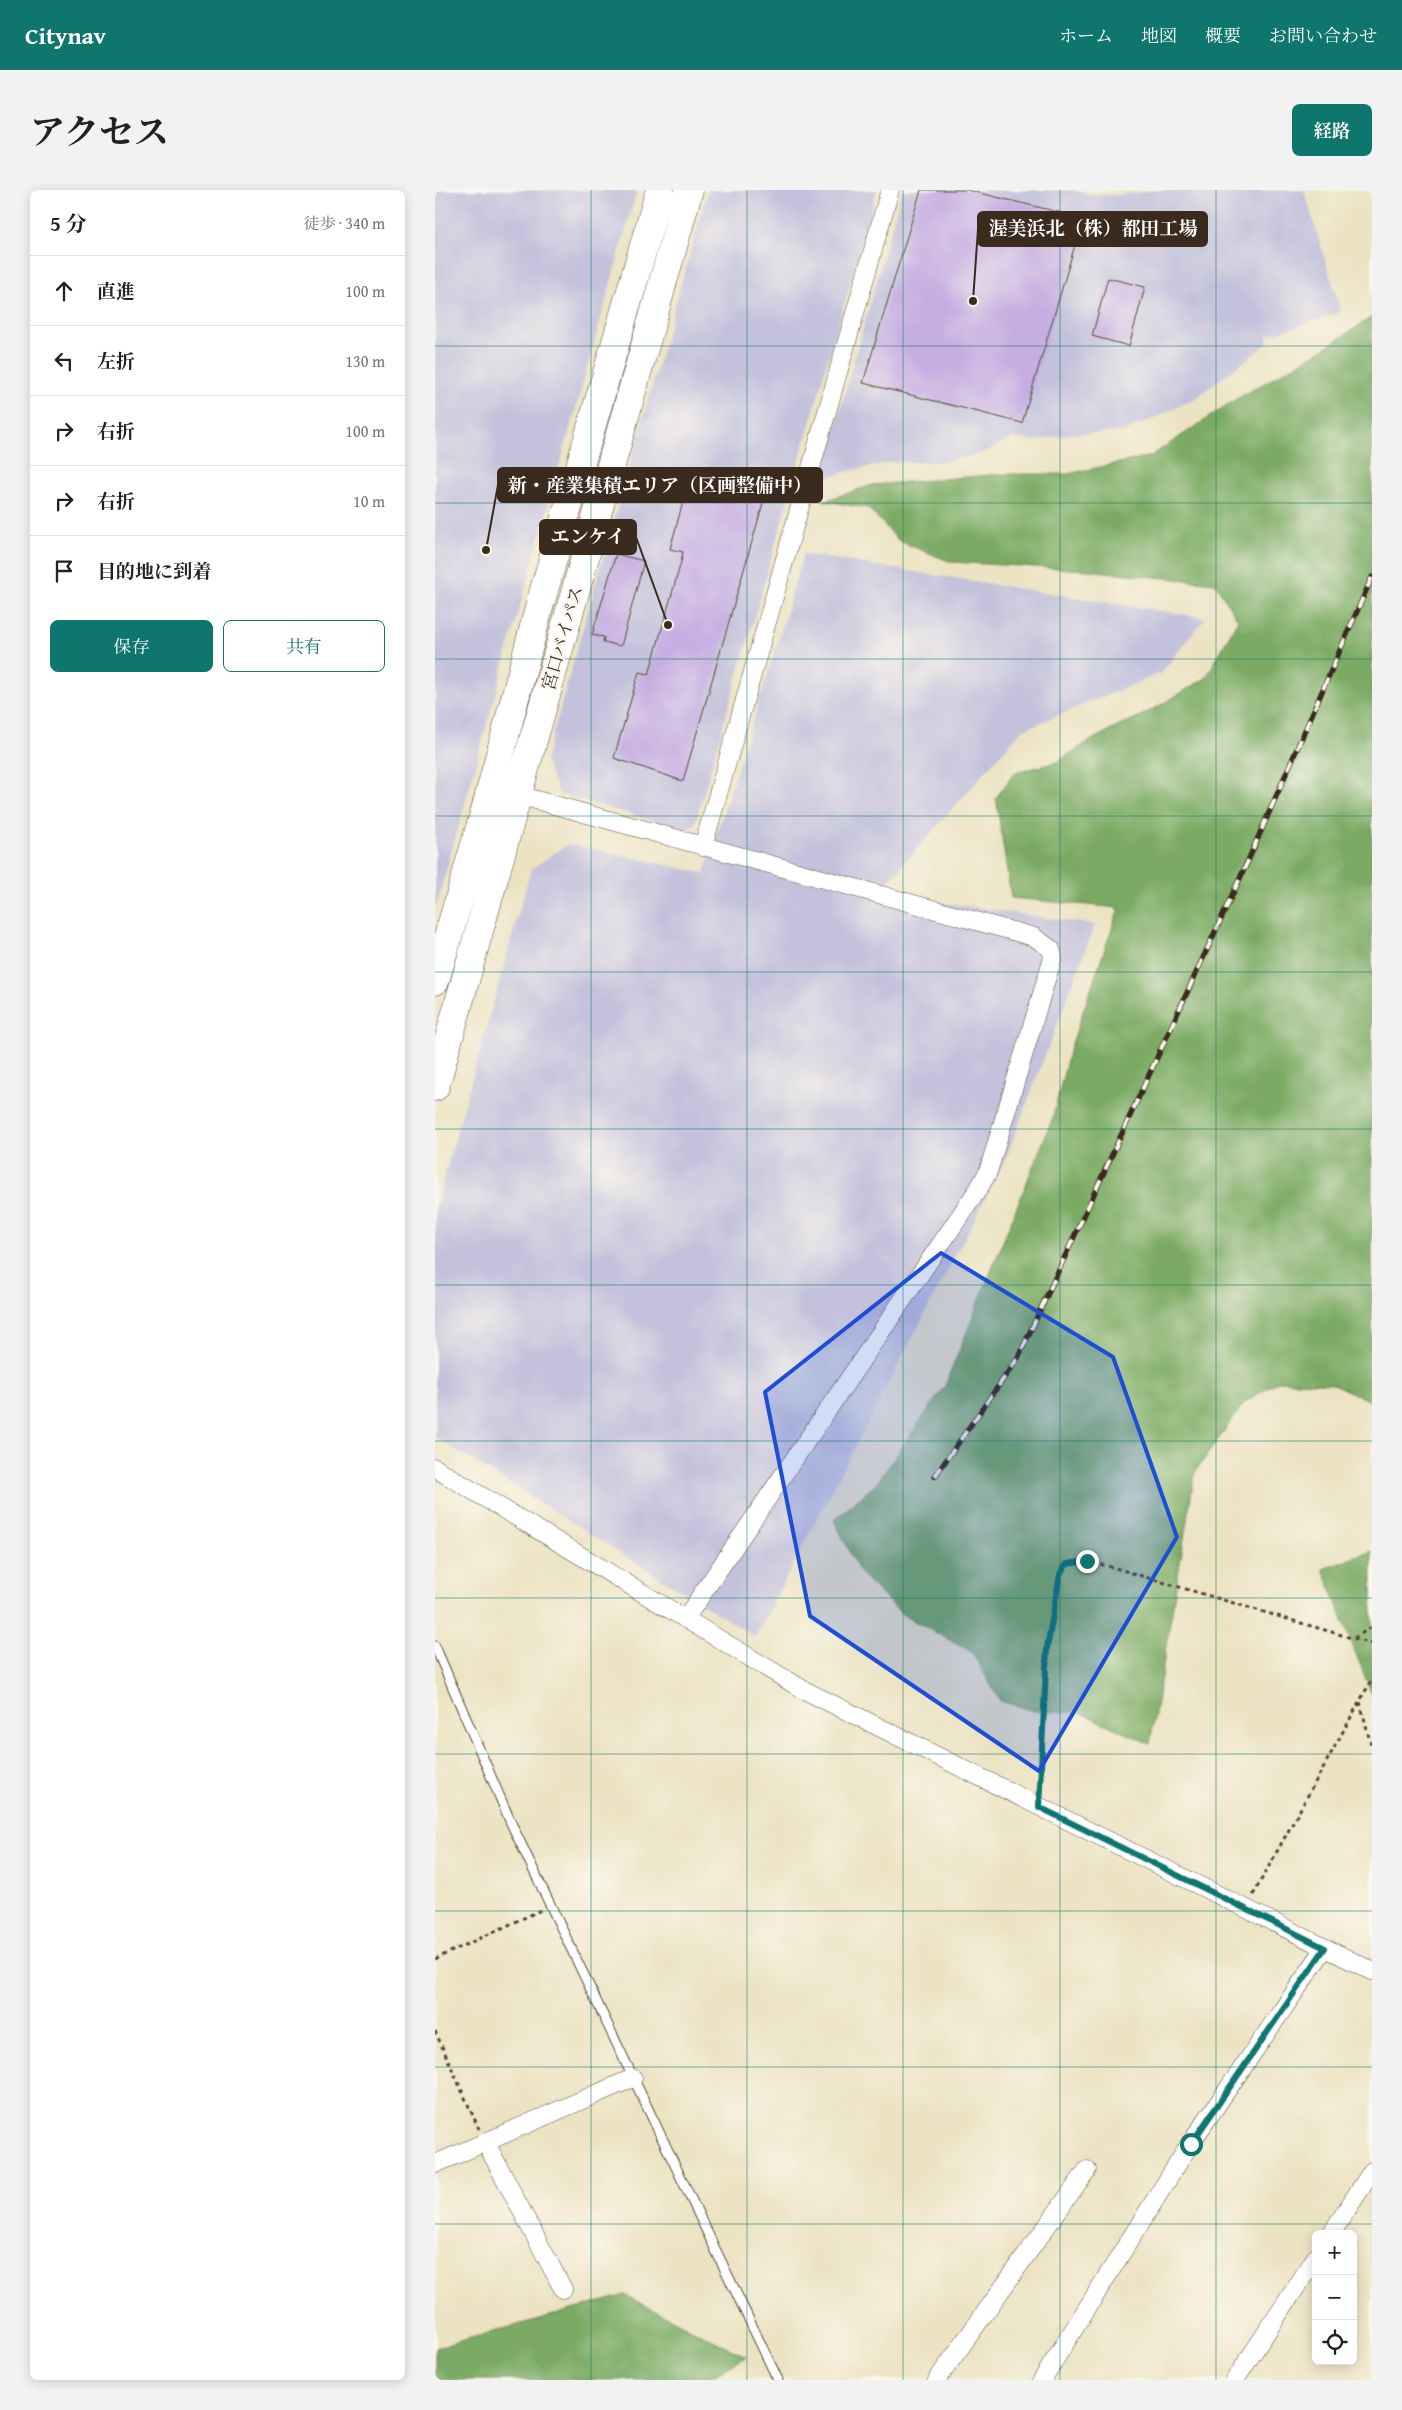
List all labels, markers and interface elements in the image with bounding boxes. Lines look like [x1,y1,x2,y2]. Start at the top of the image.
text: Citynav [25,18,106,53]
text: ホーム [1059,22,1113,49]
text: 地図 [1141,22,1177,49]
text: 概要 [1205,22,1241,49]
text: お問い合わせ [1269,22,1377,49]
button: 経路 [1292,104,1372,156]
text: アクセス [30,106,169,157]
text: 5 分 [50,208,87,239]
text: 徒歩 · 340 m [304,211,385,235]
callout: 渥美浜北（株）都田工場 [978,212,1207,246]
text: 渥美浜北（株）都田工場 [988,214,1198,242]
icon: ahead [50,277,78,305]
text: 直進 [97,277,135,305]
text: 100 m [345,279,385,303]
icon: left [50,347,78,375]
text: 左折 [97,347,135,375]
text: 130 m [345,349,385,373]
icon: right [50,417,78,445]
text: 右折 [97,417,135,445]
text: 100 m [345,419,385,443]
callout: 新・産業集積エリア（区画整備中） [498,468,822,502]
text: 新・産業集積エリア（区画整備中） [508,471,812,499]
icon: right [50,487,78,515]
text: 右折 [97,487,135,515]
text: 10 m [353,489,385,513]
callout: エンケイ [540,520,636,554]
text: エンケイ [551,522,625,550]
icon: arrive [50,557,78,585]
text: 目的地に到着 [97,557,211,585]
street label: 宮口バイパス [534,583,590,693]
button: 保存 [50,620,213,672]
button: 共有 [223,620,385,672]
route end [1076,1550,1099,1573]
route start [1180,2133,1203,2156]
map controls [1312,2230,1357,2365]
button: + [1312,2230,1357,2275]
button: − [1312,2275,1357,2320]
button: locate [1312,2320,1357,2365]

